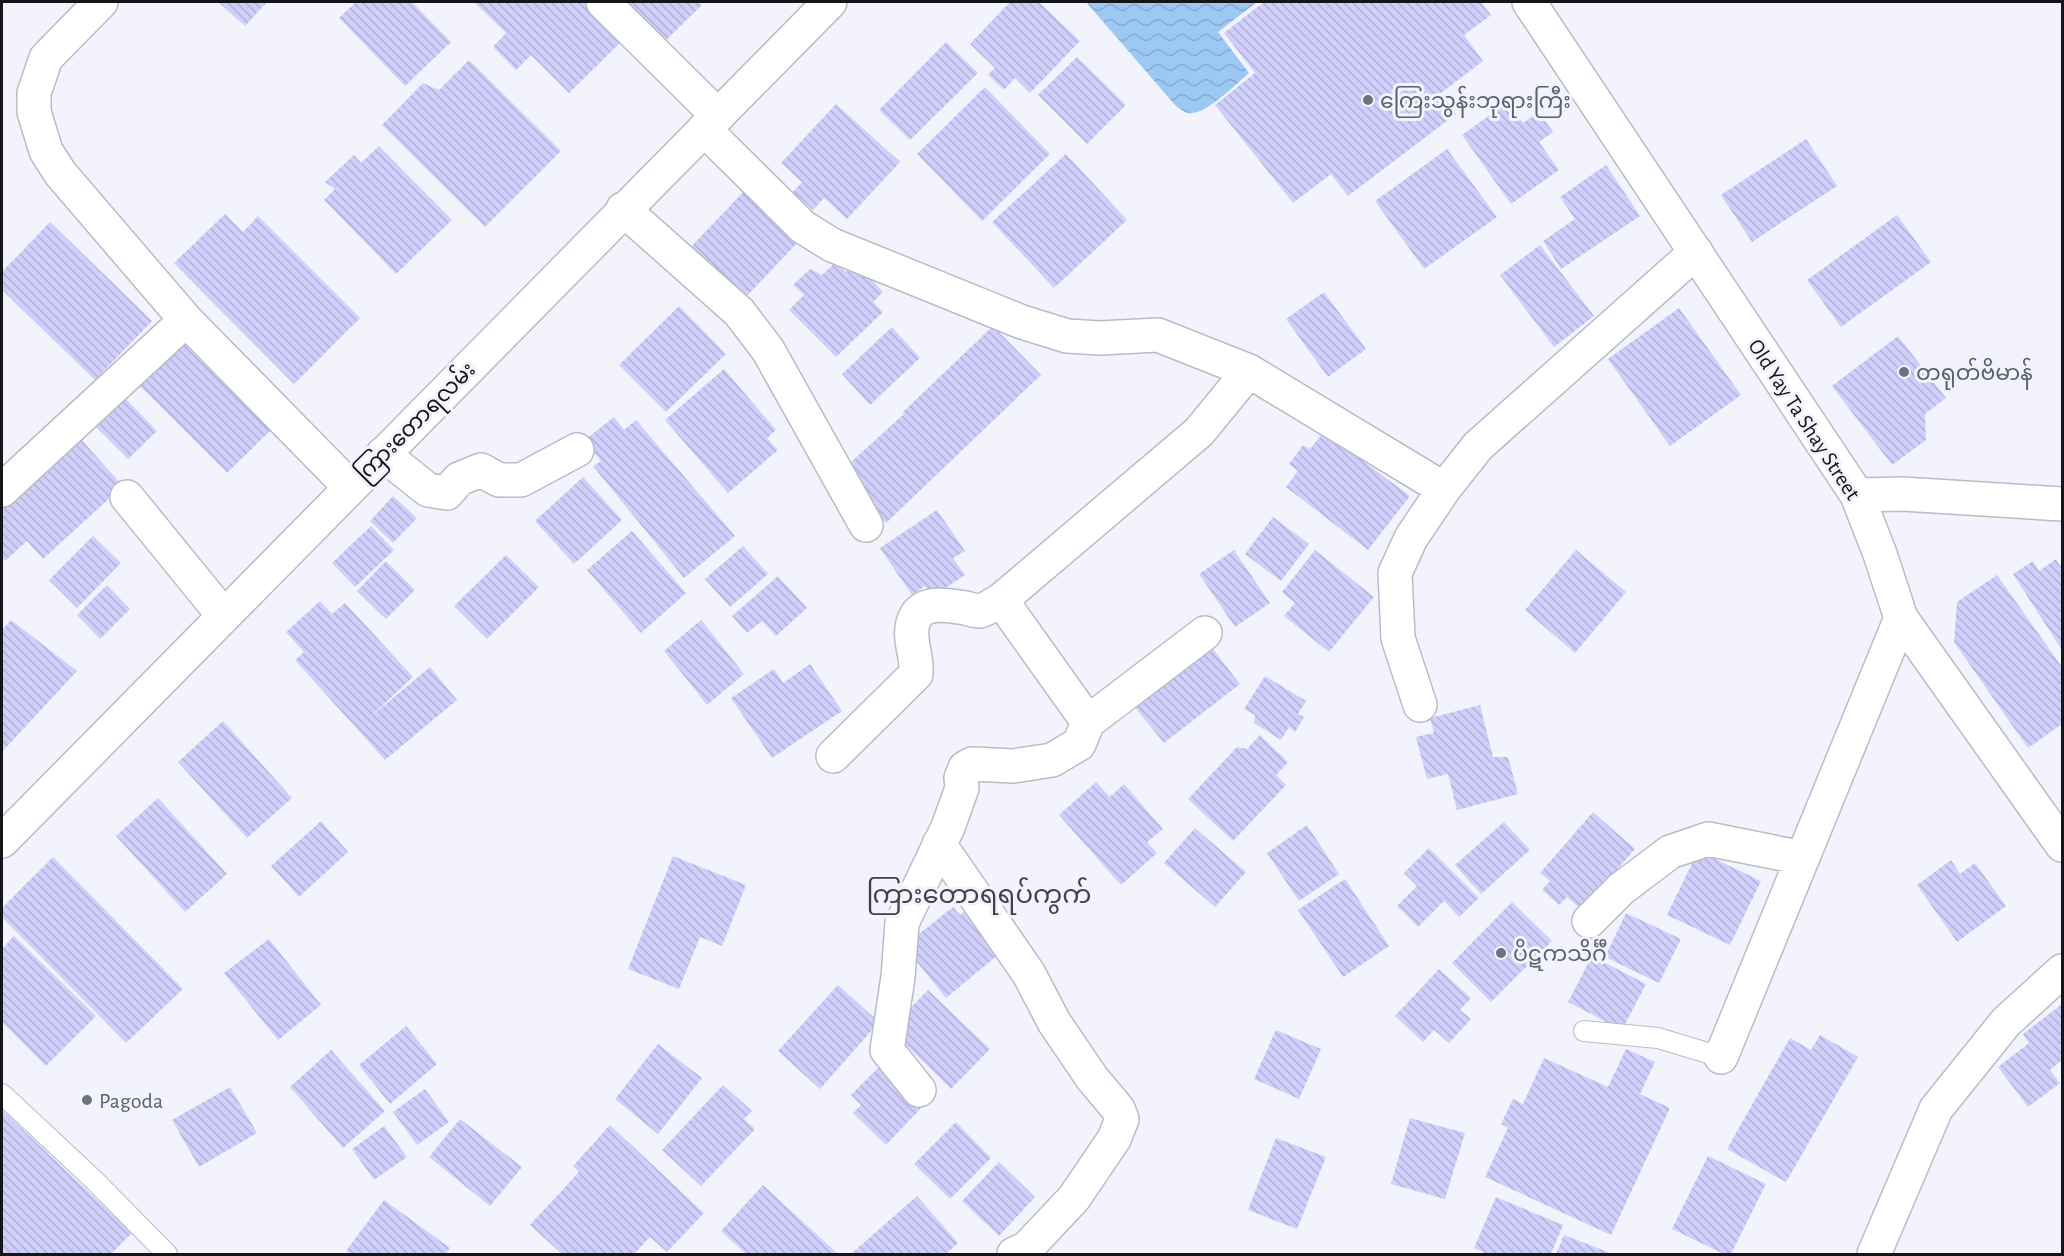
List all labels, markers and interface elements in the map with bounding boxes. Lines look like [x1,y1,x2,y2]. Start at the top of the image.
place label: ကြေးသွန်းဘုရားကြီး [1380,85,1571,118]
marker: ကြေးသွန်းဘုရားကြီး [1361,93,1375,107]
street label: Old Yay Ta Shay Street [1744,335,1864,504]
street label: ကြားတောရလမ်း [348,354,484,490]
place label: တရုတ်ဗိမာန် [1916,357,2033,390]
marker: တရုတ်ဗိမာန် [1897,365,1911,379]
district label: ကြားတောရရပ်ကွက် [867,877,1091,915]
place label: ပိဋကသိင်္ဂီ [1513,938,1607,971]
marker: ပိဋကသိင်္ဂီ [1494,946,1508,960]
place label: Pagoda [99,1090,163,1112]
marker: Pagoda [80,1093,94,1107]

